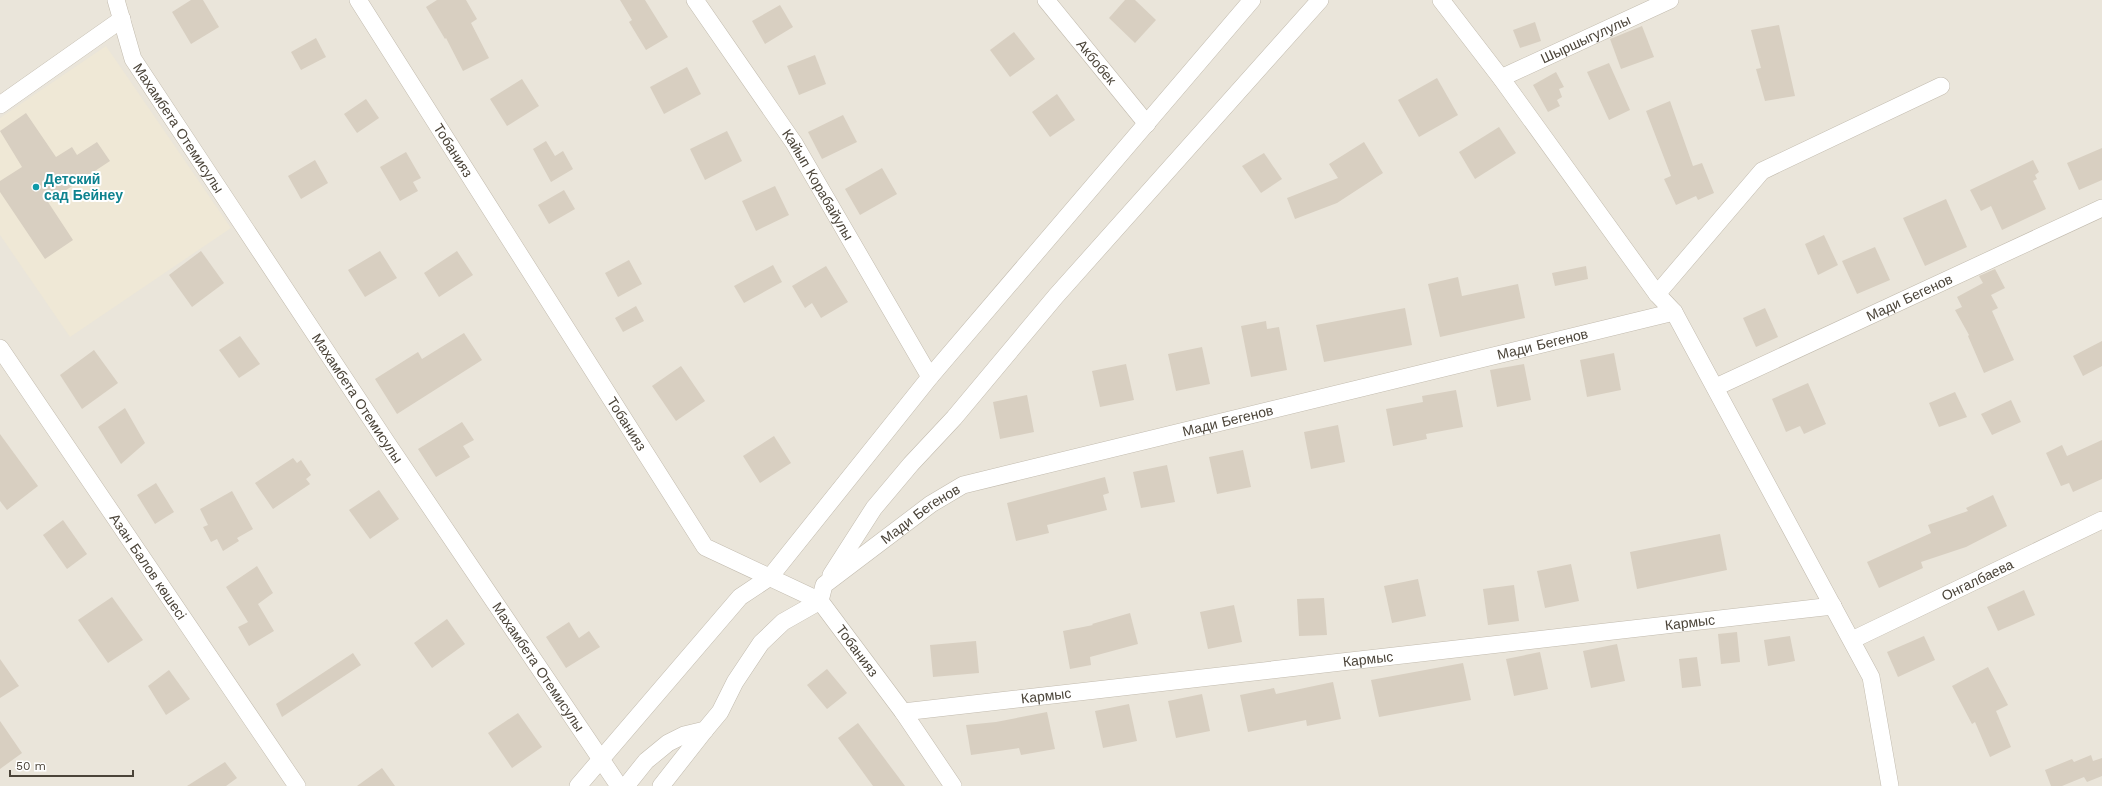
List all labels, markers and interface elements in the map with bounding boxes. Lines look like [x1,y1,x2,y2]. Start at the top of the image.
street label: Шыршыгулулы [1538,11,1633,67]
street label: Акбобек [1073,36,1120,88]
street label: Махамбета Отемисулы [130,60,227,196]
street label: Тобанияз [430,121,476,180]
street label: Кайып Корабайулы [779,126,857,243]
place label: Детский сад Бейнеу [44,171,123,203]
marker: Детский сад Бейнеу [31,182,41,192]
street label: Мади Бегенов [1864,271,1955,324]
street label: Мади Бегенов [1495,325,1590,363]
street label: Махамбета Отемисулы [309,330,406,466]
street label: Тобанияз [604,394,650,454]
street label: Мади Бегенов [1181,402,1275,439]
street label: Мади Бегенов [878,481,963,547]
street label: Азан Балов көшесі [107,510,190,623]
street label: Онгалбаева [1939,556,2016,604]
street label: Махамбета Отемисулы [489,599,588,734]
street label: Кармыс [1664,612,1716,633]
street label: Тобанияз [833,622,882,680]
street label: Кармыс [1342,648,1394,670]
street label: Кармыс [1020,685,1072,706]
scale bar [10,752,133,778]
text: 50 m [16,759,46,773]

